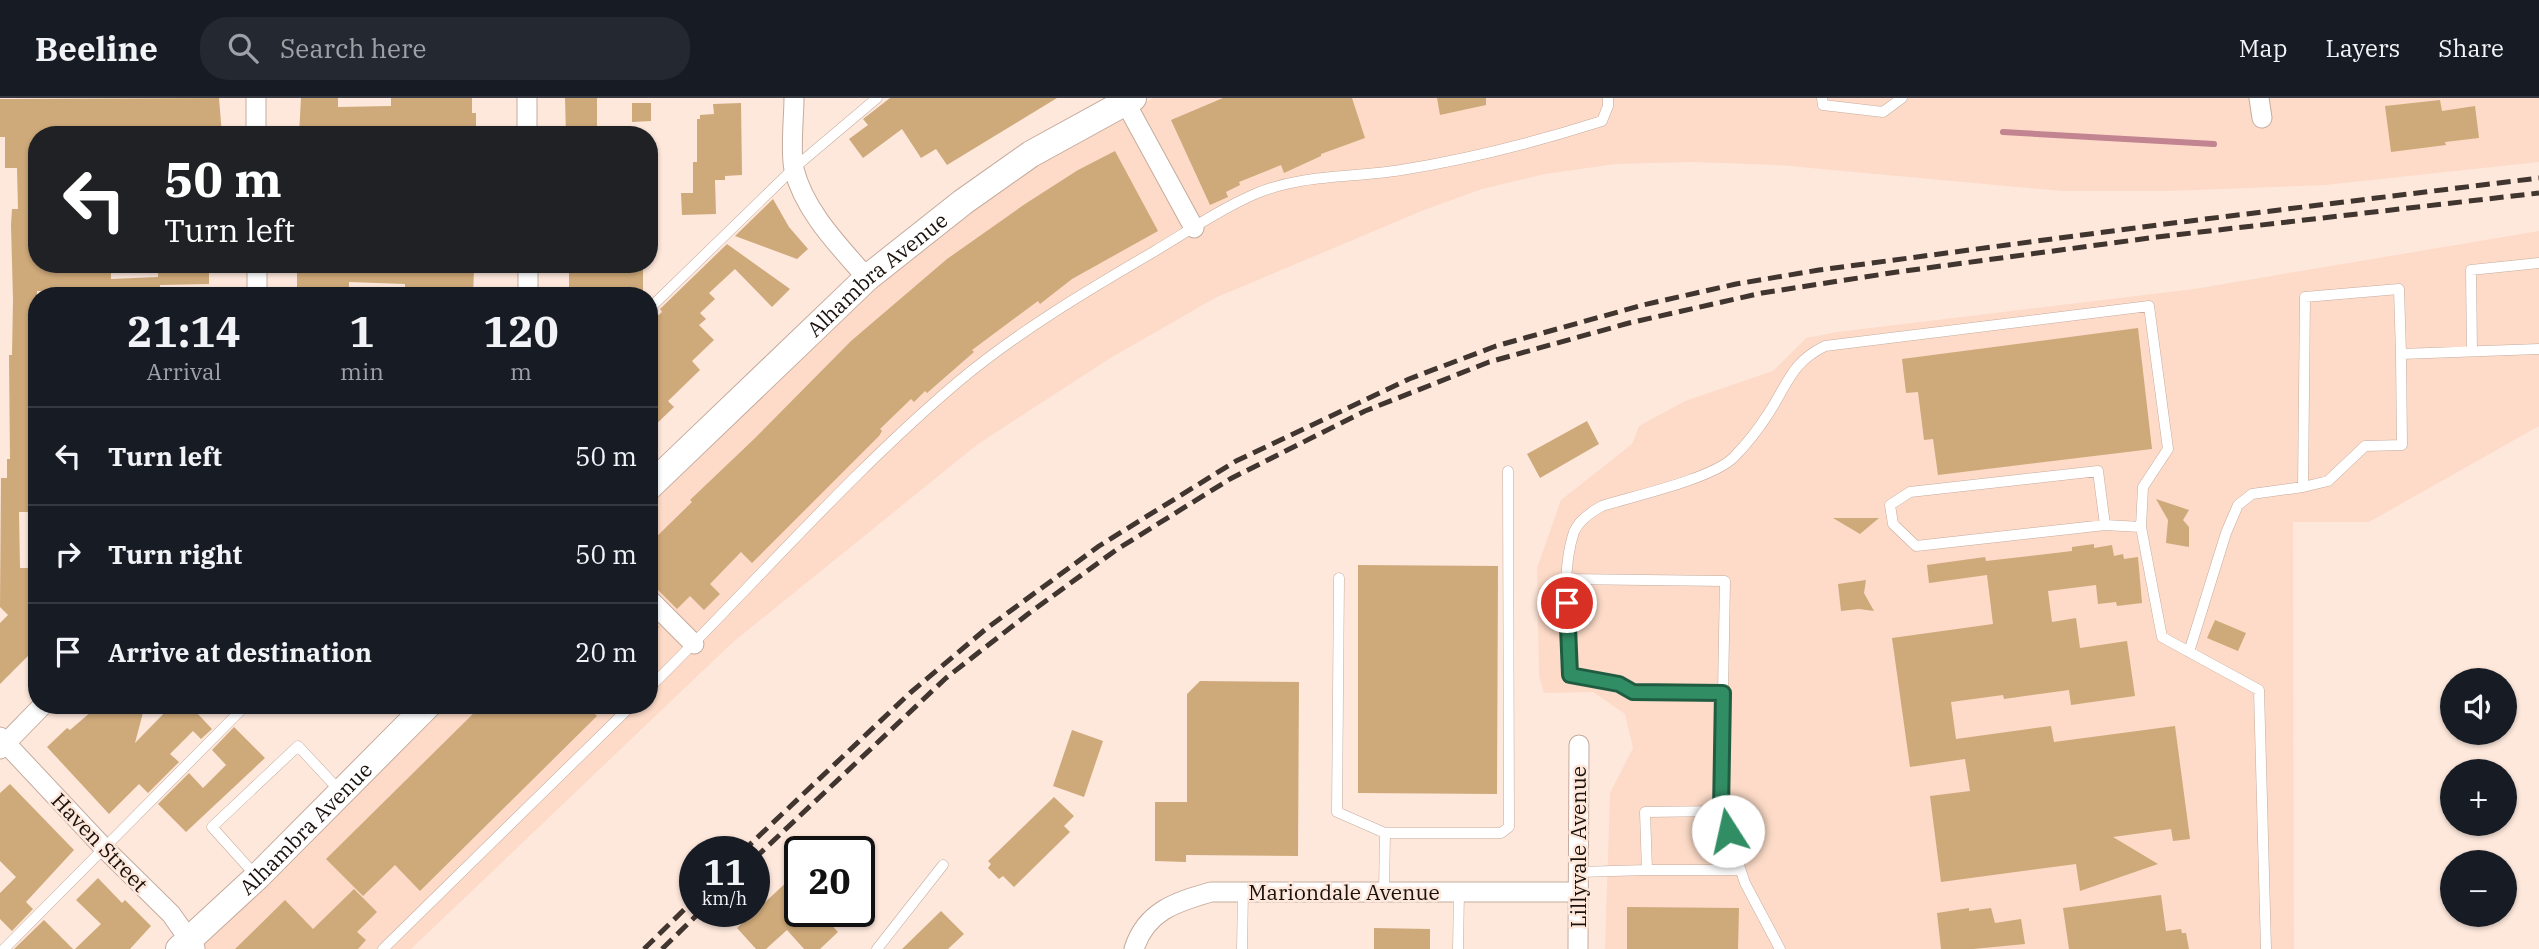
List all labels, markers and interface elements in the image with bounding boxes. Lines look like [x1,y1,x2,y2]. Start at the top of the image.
search box [200,17,690,80]
text: Beeline [35,27,158,70]
icon: search [224,29,262,67]
text: Search here [280,31,426,65]
text: Map [2239,32,2287,64]
text: Layers [2325,32,2400,64]
text: Share [2438,32,2504,64]
text: 50 m [164,147,282,210]
icon: left [49,154,140,245]
street label: Alhambra Avenue [801,206,953,342]
text: Turn left [164,209,295,251]
text: 21:14 [127,304,241,359]
text: 1 [349,304,375,359]
text: 120 [483,304,559,359]
text: Arrival [147,356,221,386]
text: min [340,356,384,386]
text: m [510,356,532,386]
icon: left [49,437,87,475]
text: Turn left [108,439,222,473]
text: 50 m [575,439,637,473]
icon: right [49,535,87,573]
text: Turn right [108,537,242,571]
text: 50 m [575,537,637,571]
pin [1537,573,1597,633]
icon: arrive [1548,584,1586,622]
icon: arrive [49,633,87,671]
text: Arrive at destination [108,635,372,669]
text: 20 m [575,635,637,669]
map controls [2440,668,2517,927]
button: sound [2440,668,2517,745]
street label: Alhambra Avenue [233,755,378,901]
button: + [2440,759,2517,836]
street label: Lillyvale Avenue [1564,766,1592,928]
street label: Haven Street [46,787,154,897]
position arrow [1691,794,1765,868]
speed limit sign: 20 [784,836,875,927]
text: 11 [703,849,746,895]
button: − [2440,850,2517,927]
street label: Mariondale Avenue [1248,878,1440,906]
text: km/h [702,887,747,910]

